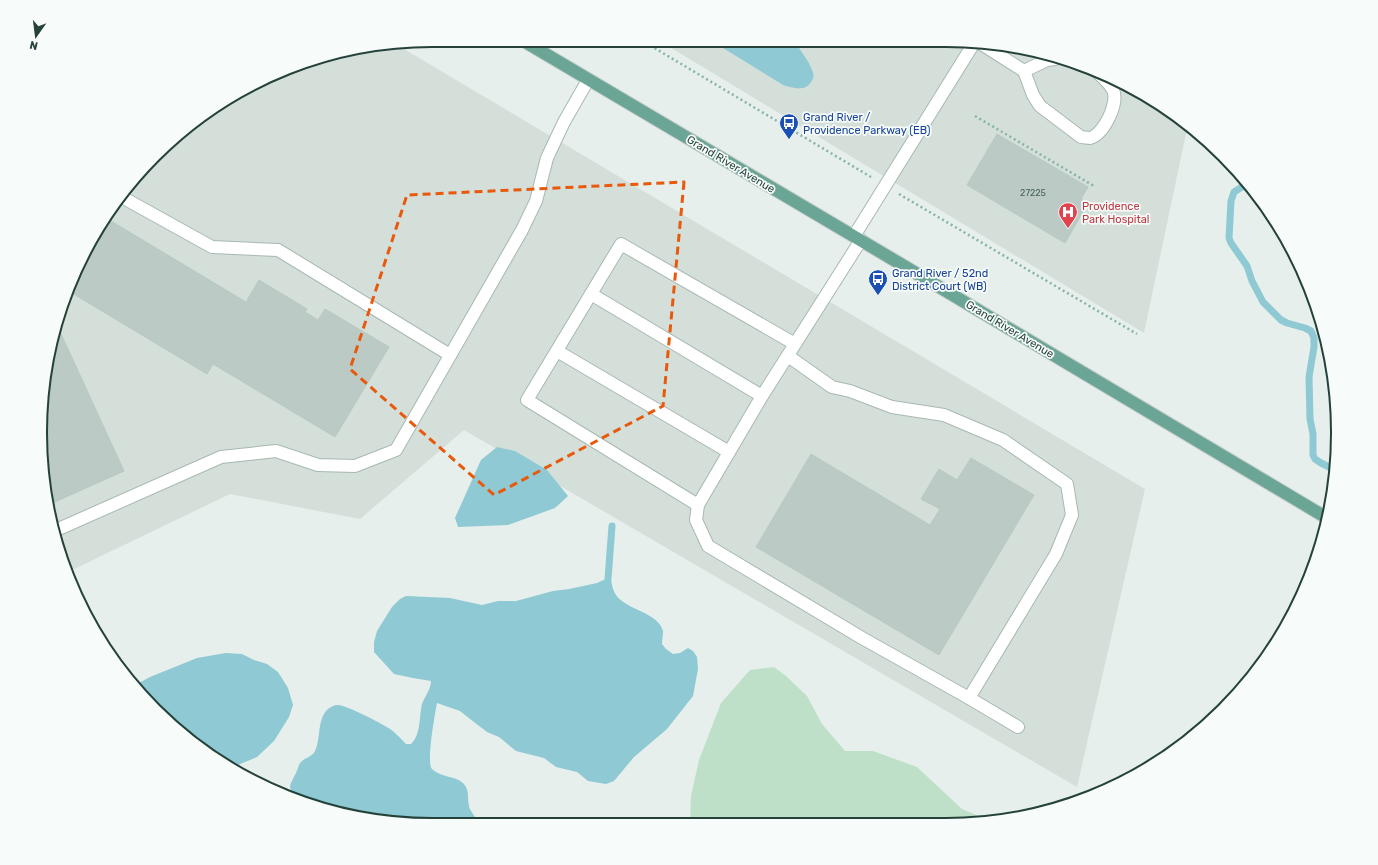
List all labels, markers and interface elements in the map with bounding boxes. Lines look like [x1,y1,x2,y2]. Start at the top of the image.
north arrow [16,16,56,56]
text: N [28,38,39,52]
place label: Grand River / Providence Parkway (EB) [803,111,931,137]
bus stop icon: Grand River / Providence Parkway (EB) [778,112,800,140]
street label: Grand River Avenue [684,133,777,196]
house number: 27225 [1020,188,1046,198]
place label: Providence Park Hospital [1082,200,1150,226]
hospital icon: Providence Park Hospital [1057,201,1079,229]
place label: Grand River / 52nd District Court (WB) [892,267,988,293]
bus stop icon: Grand River / 52nd District Court (WB) [867,268,889,296]
street label: Grand River Avenue [963,298,1056,361]

